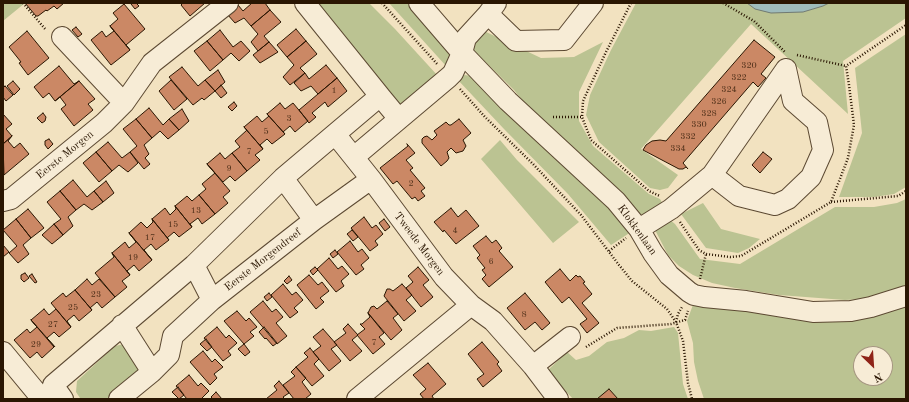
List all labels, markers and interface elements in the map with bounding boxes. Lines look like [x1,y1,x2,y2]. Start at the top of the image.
house number: 320 [741,61,757,71]
house number: 322 [731,73,747,83]
house number: 324 [721,85,737,95]
house number: 1 [331,86,337,96]
house number: 326 [711,97,727,107]
house number: 328 [701,109,717,119]
house number: 3 [286,114,292,124]
house number: 330 [691,120,707,130]
house number: 5 [263,127,269,137]
street label: Eerste Morgen [34,128,96,182]
house number: 332 [680,132,696,142]
house number: 334 [670,144,686,154]
house number: 7 [246,147,252,157]
house number: 9 [226,164,232,174]
house number: 2 [408,179,414,189]
street label: Klokkenlaan [614,202,660,258]
house number: 13 [191,206,201,216]
street label: Tweede Morgen [391,210,447,278]
house number: 15 [168,220,178,230]
street label: Eerste Morgendreef [222,226,304,294]
house number: 4 [452,226,458,236]
house number: 17 [145,233,155,243]
house number: 19 [128,253,138,263]
house number: 6 [488,257,494,267]
house number: 23 [91,290,101,300]
house number: 25 [68,303,78,313]
house number: 8 [521,310,527,320]
house number: 27 [48,320,58,330]
house number: 7 [371,338,377,348]
house number: 29 [31,340,41,350]
north arrow [853,346,893,386]
text: N [872,370,884,383]

